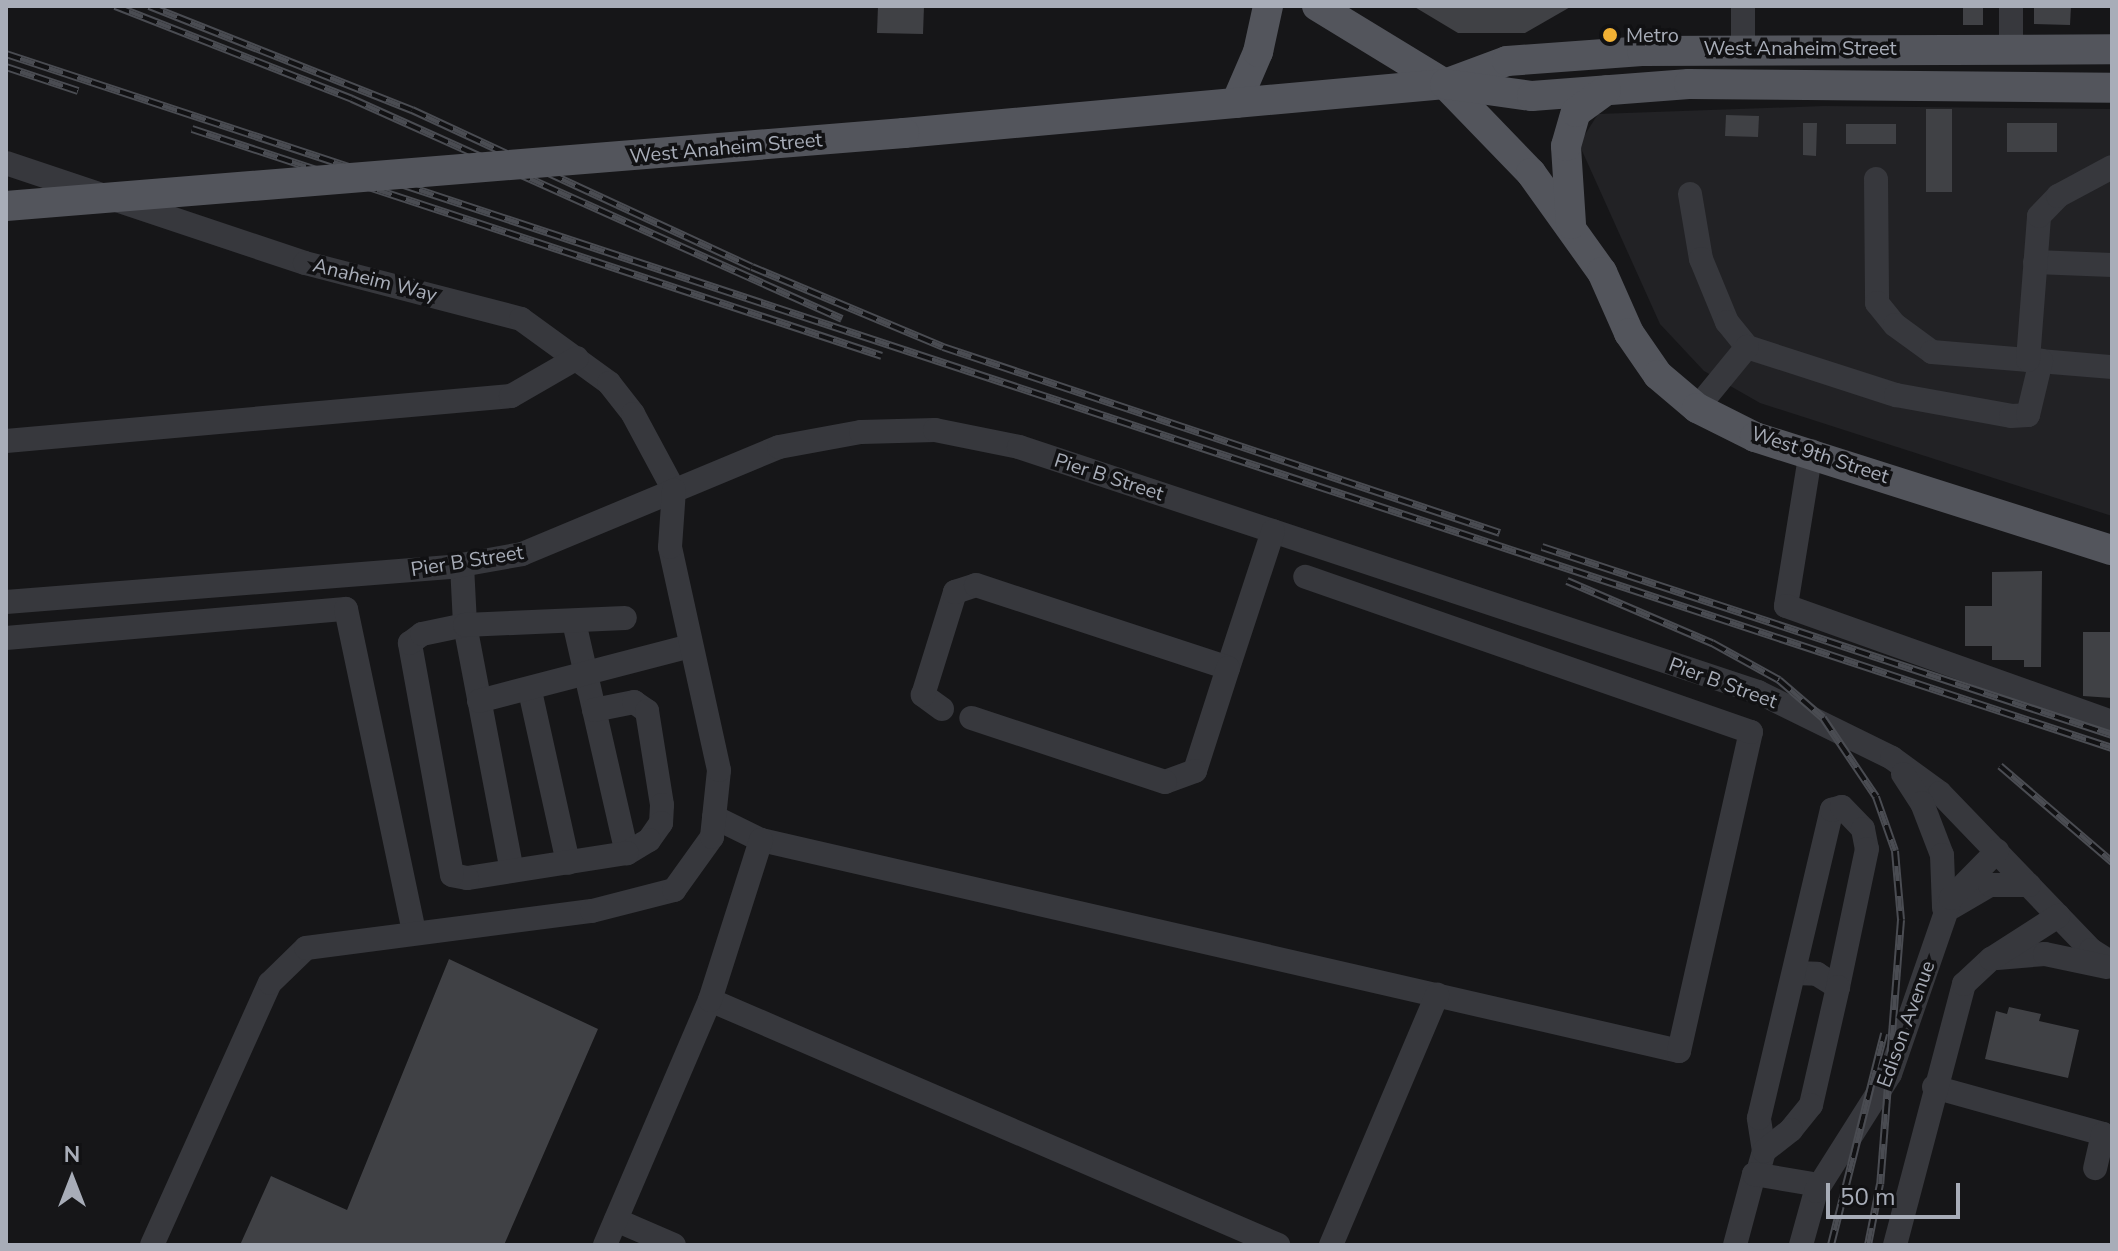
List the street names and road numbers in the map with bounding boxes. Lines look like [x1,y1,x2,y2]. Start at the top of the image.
street label: West Anaheim Street [1703,36,1897,60]
street label: West Anaheim Street [629,128,823,168]
street label: Anaheim Way [310,253,440,307]
street label: West 9th Street [1748,421,1892,489]
street label: Pier B Street [1051,448,1167,506]
street label: Pier B Street [409,540,525,582]
street label: Pier B Street [1666,652,1780,714]
street label: Edison Avenue [1872,957,1940,1091]

